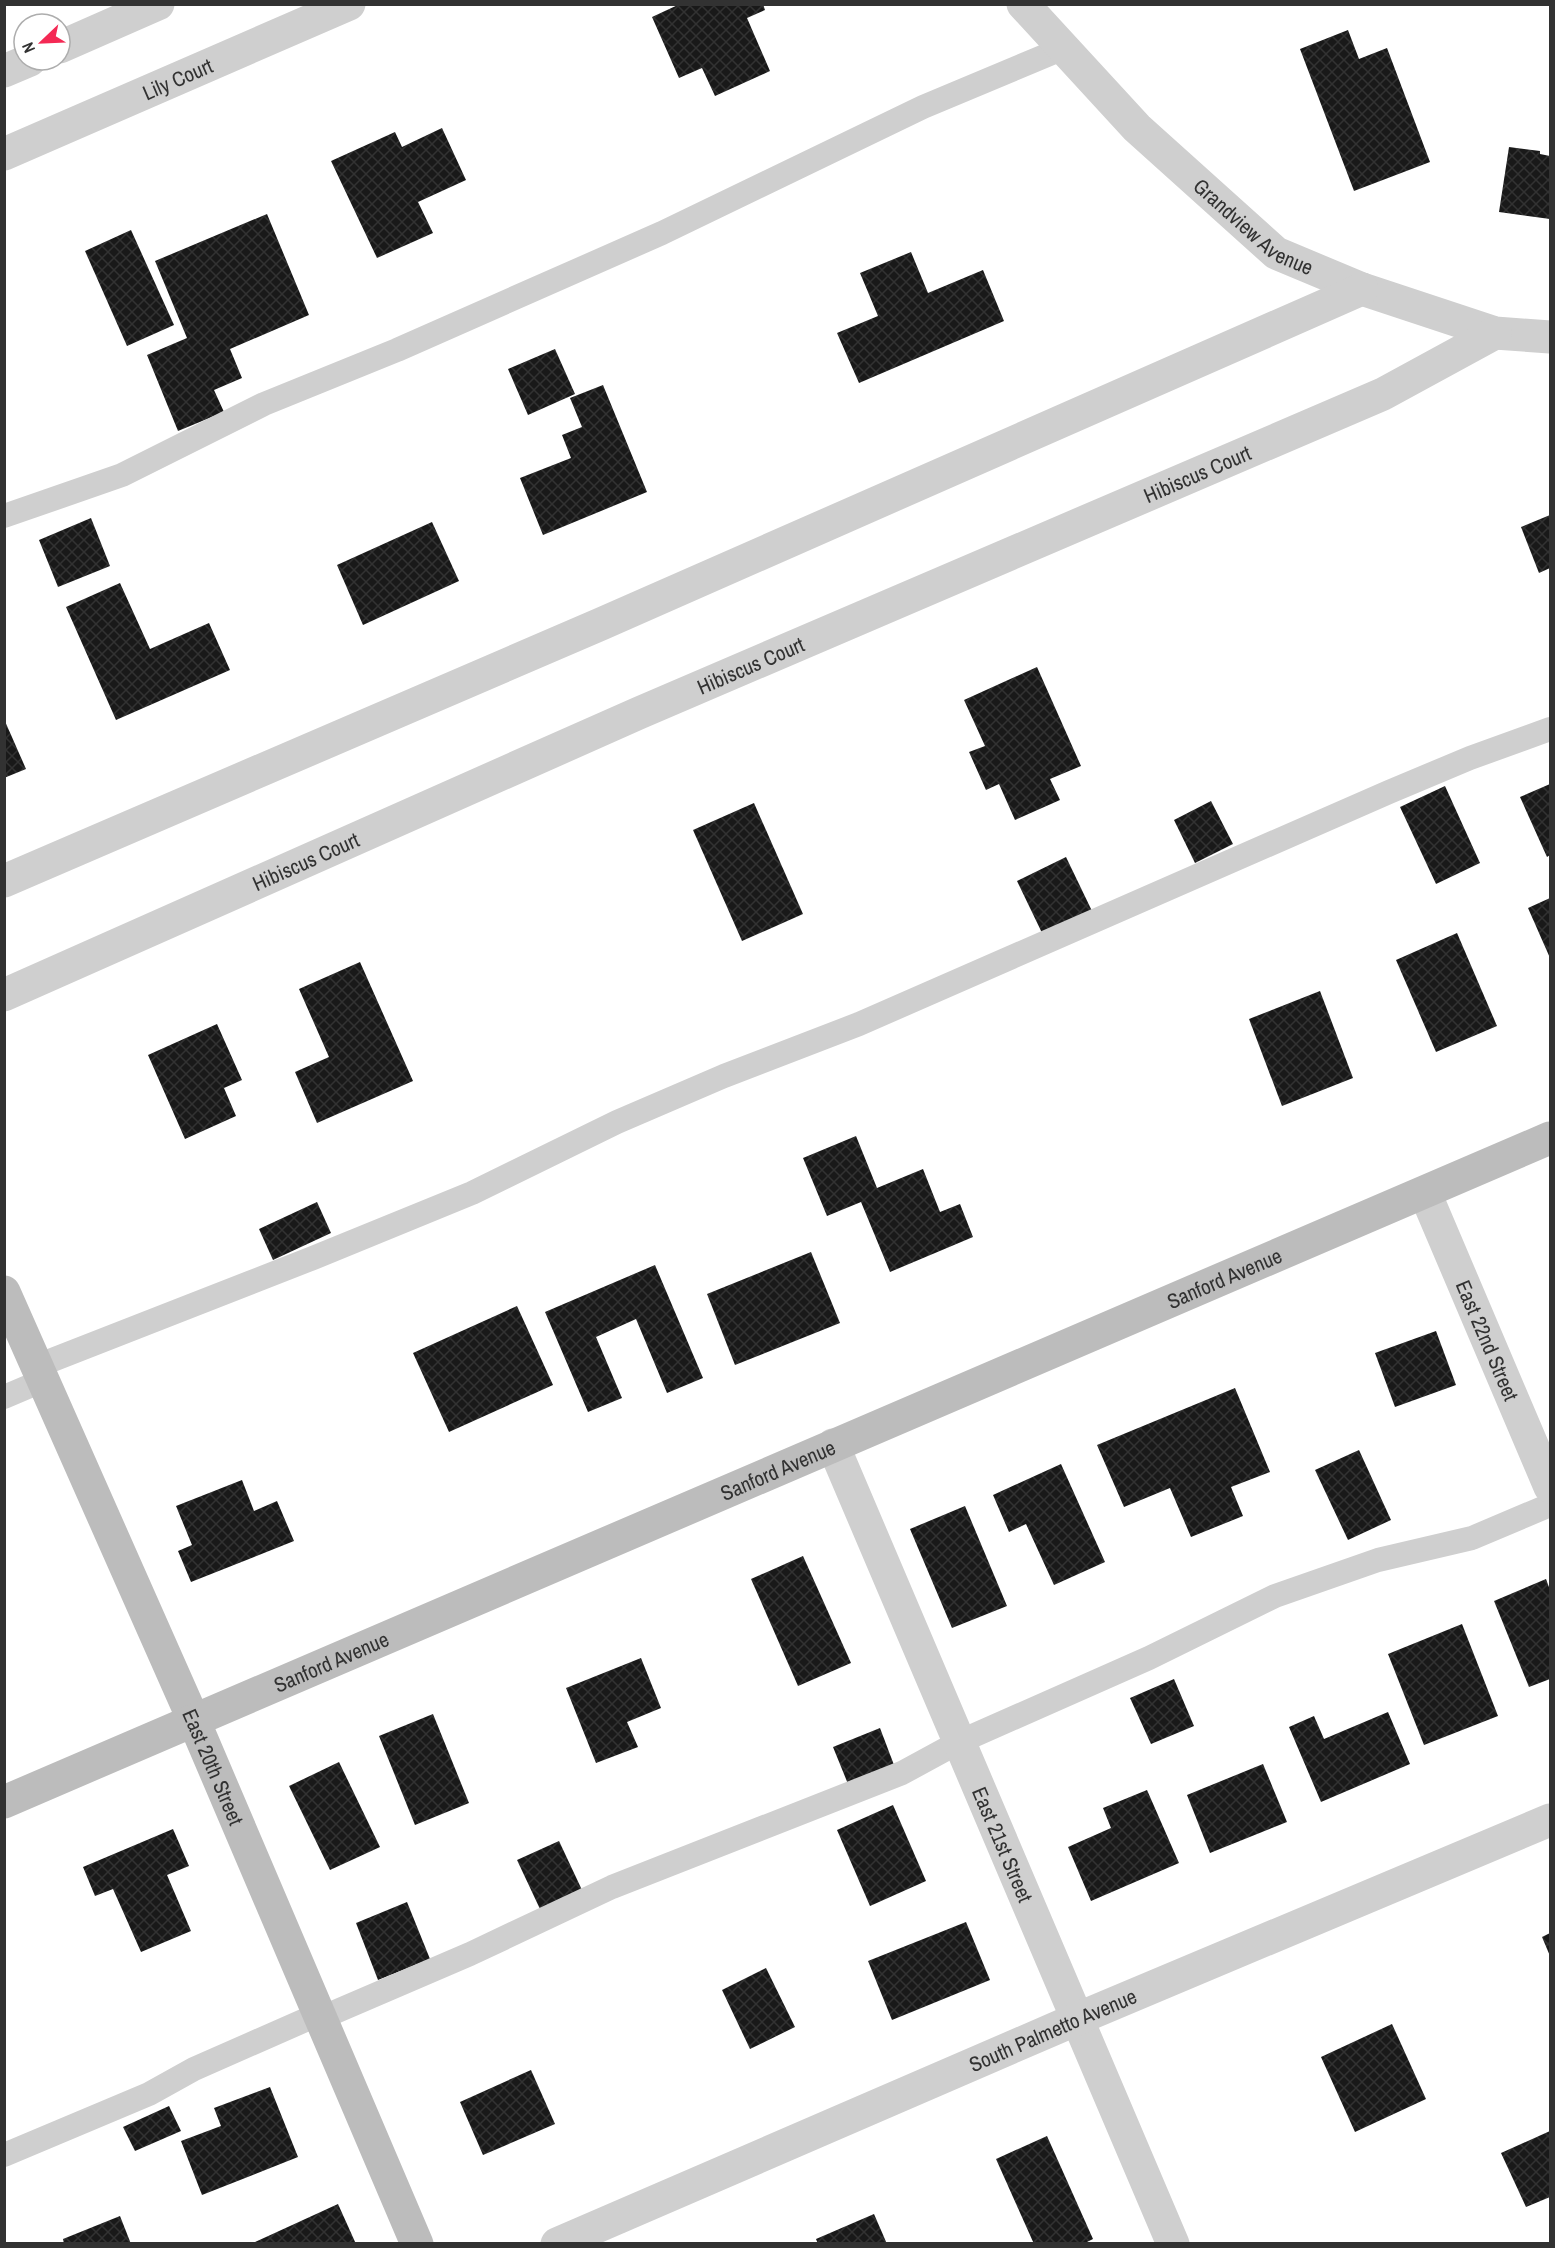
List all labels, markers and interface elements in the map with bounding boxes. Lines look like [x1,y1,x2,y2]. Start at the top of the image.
north arrow [12,12,72,72]
text: N [16,39,40,57]
street label: Lily Court [138,51,217,107]
street label: Grandview Avenue [1187,171,1318,282]
street label: Hibiscus Court [1139,438,1255,510]
street label: Hibiscus Court [692,629,809,701]
street label: Hibiscus Court [248,825,364,897]
street label: Sanford Avenue [1162,1240,1286,1315]
street label: East 22nd Street [1449,1275,1526,1405]
street label: Sanford Avenue [716,1432,840,1507]
street label: Sanford Avenue [269,1624,393,1699]
street label: East 20th Street [176,1704,251,1830]
street label: East 21st Street [966,1782,1040,1907]
street label: South Palmetto Avenue [964,1981,1141,2079]

